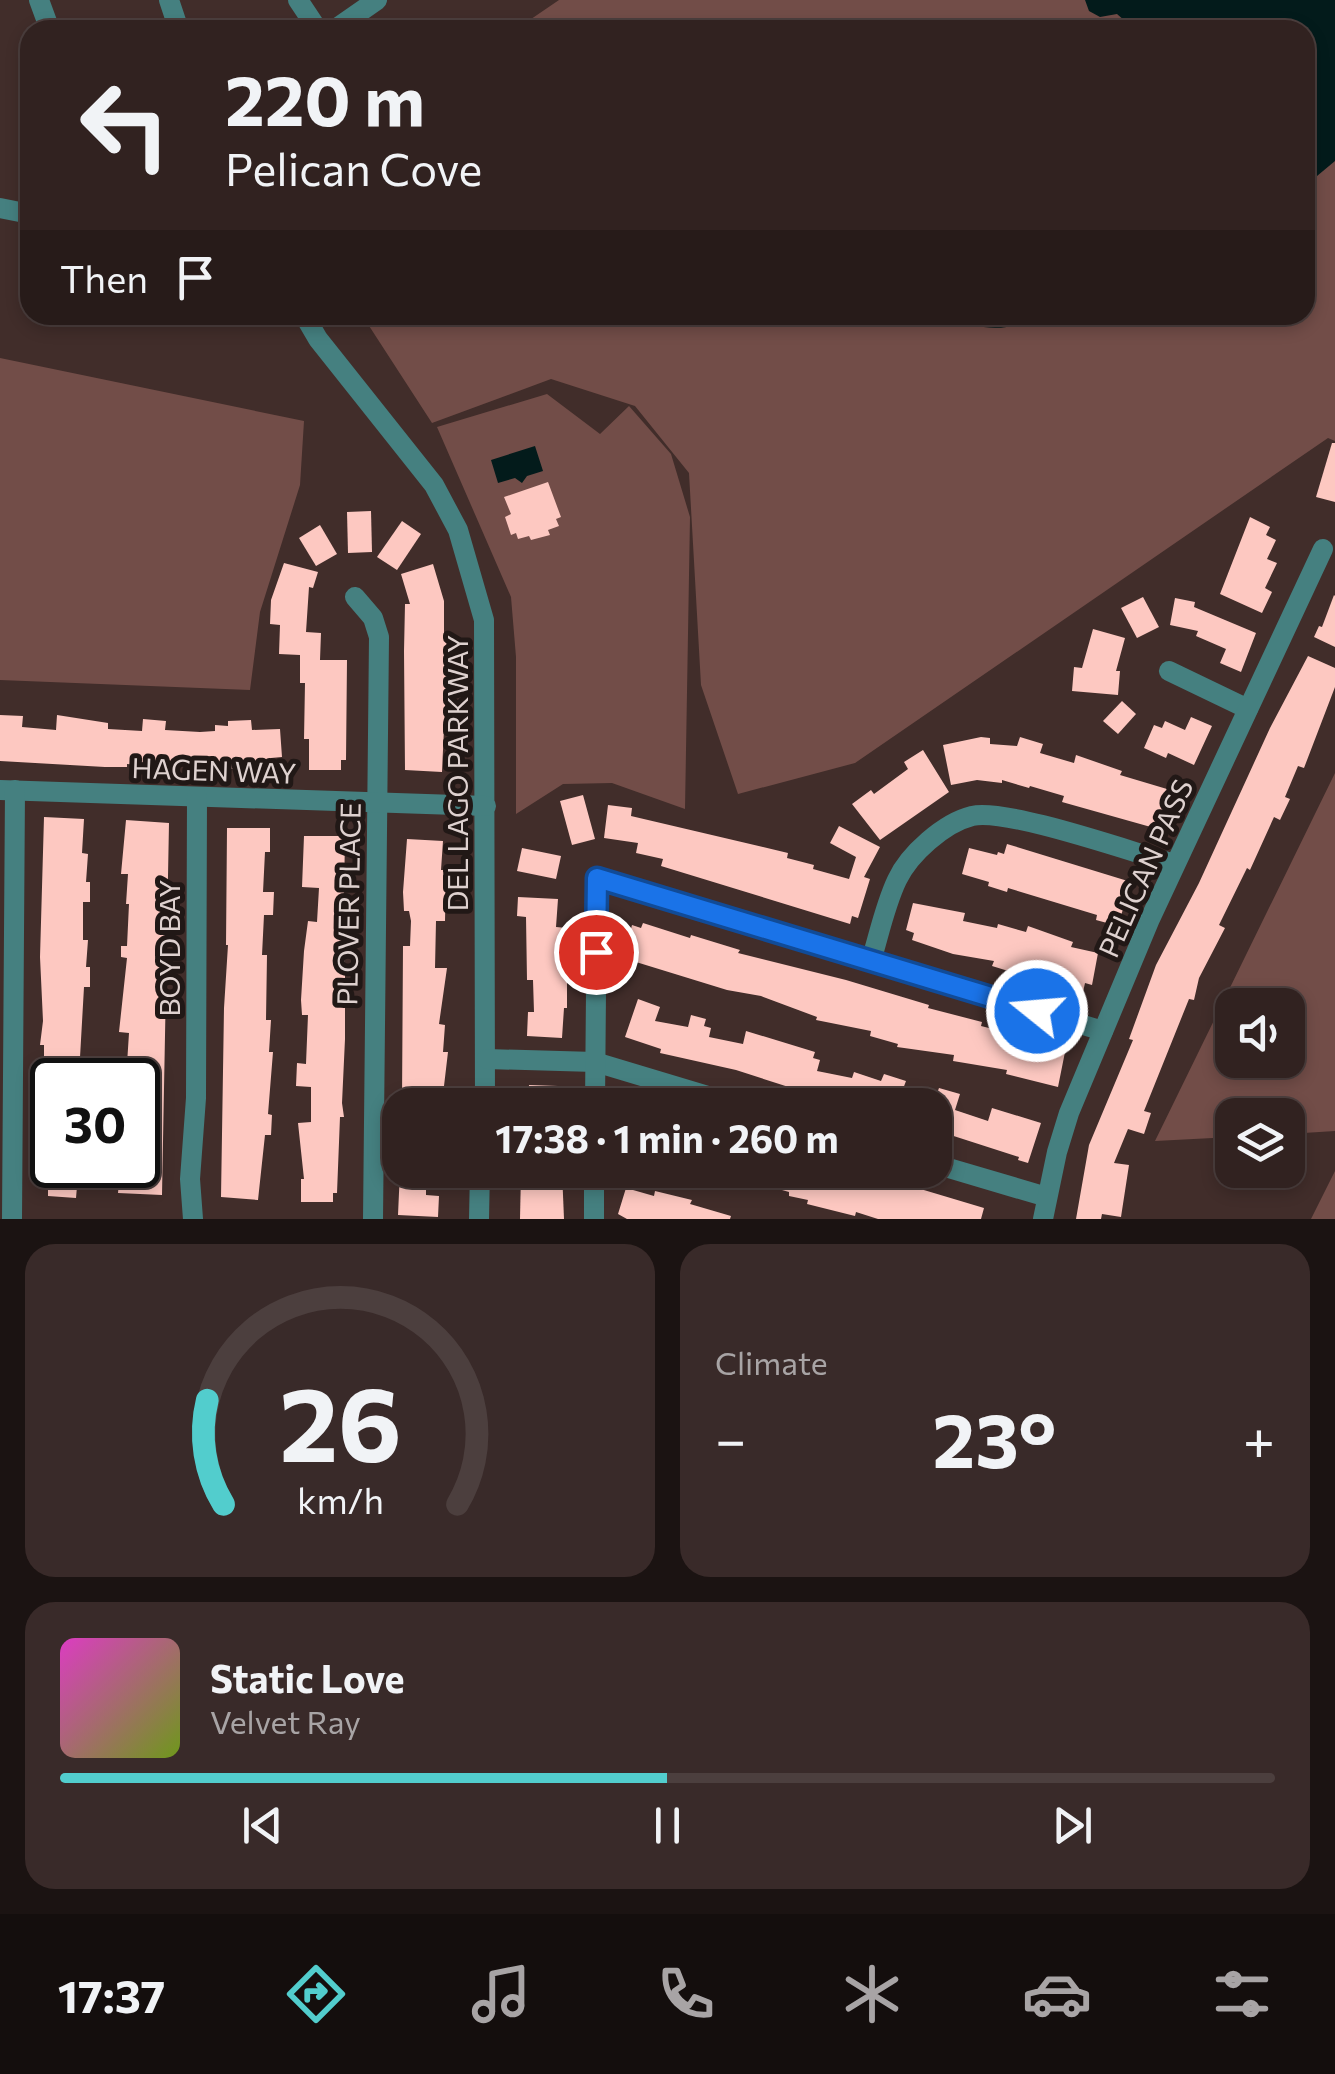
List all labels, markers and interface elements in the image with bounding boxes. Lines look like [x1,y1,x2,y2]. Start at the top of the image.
text: 220 m [225,55,425,140]
icon: left [60,60,190,190]
text: Pelican Cove [225,140,482,195]
icon: arrive [168,250,223,305]
text: Then [60,254,148,301]
street label: DEL LAGO PARKWAY [440,635,474,911]
street label: HAGEN WAY [131,750,297,790]
street label: PELICAN PASS [1091,774,1199,962]
street label: PLOVER PLACE [329,802,367,1006]
street label: BOYD BAY [152,879,186,1017]
pin [554,910,639,995]
icon: arrive [569,925,624,980]
position arrow [985,959,1089,1063]
map controls [1215,988,1305,1188]
button: sound [1215,988,1305,1078]
speed limit sign: 30 [30,1058,160,1188]
button: layers [1215,1098,1305,1188]
text: 17:38 · 1 min · 260 m [495,1114,839,1161]
text: Climate [715,1342,828,1382]
text: 26 [279,1356,401,1483]
text: 23° [933,1392,1056,1483]
text: − [715,1404,746,1471]
text: + [1243,1404,1275,1471]
text: km/h [297,1478,383,1521]
text: Static Love [210,1654,405,1701]
text: Velvet Ray [210,1701,361,1741]
icon: previous [235,1798,290,1853]
icon: pause [640,1798,695,1853]
icon: next [1045,1798,1100,1853]
icon: directions [281,1959,351,2029]
icon: music [466,1959,536,2029]
icon: phone [651,1959,721,2029]
icon: climate [837,1959,907,2029]
icon: car [1022,1959,1092,2029]
icon: filters [1207,1959,1277,2029]
text: 17:37 [58,1967,165,2022]

